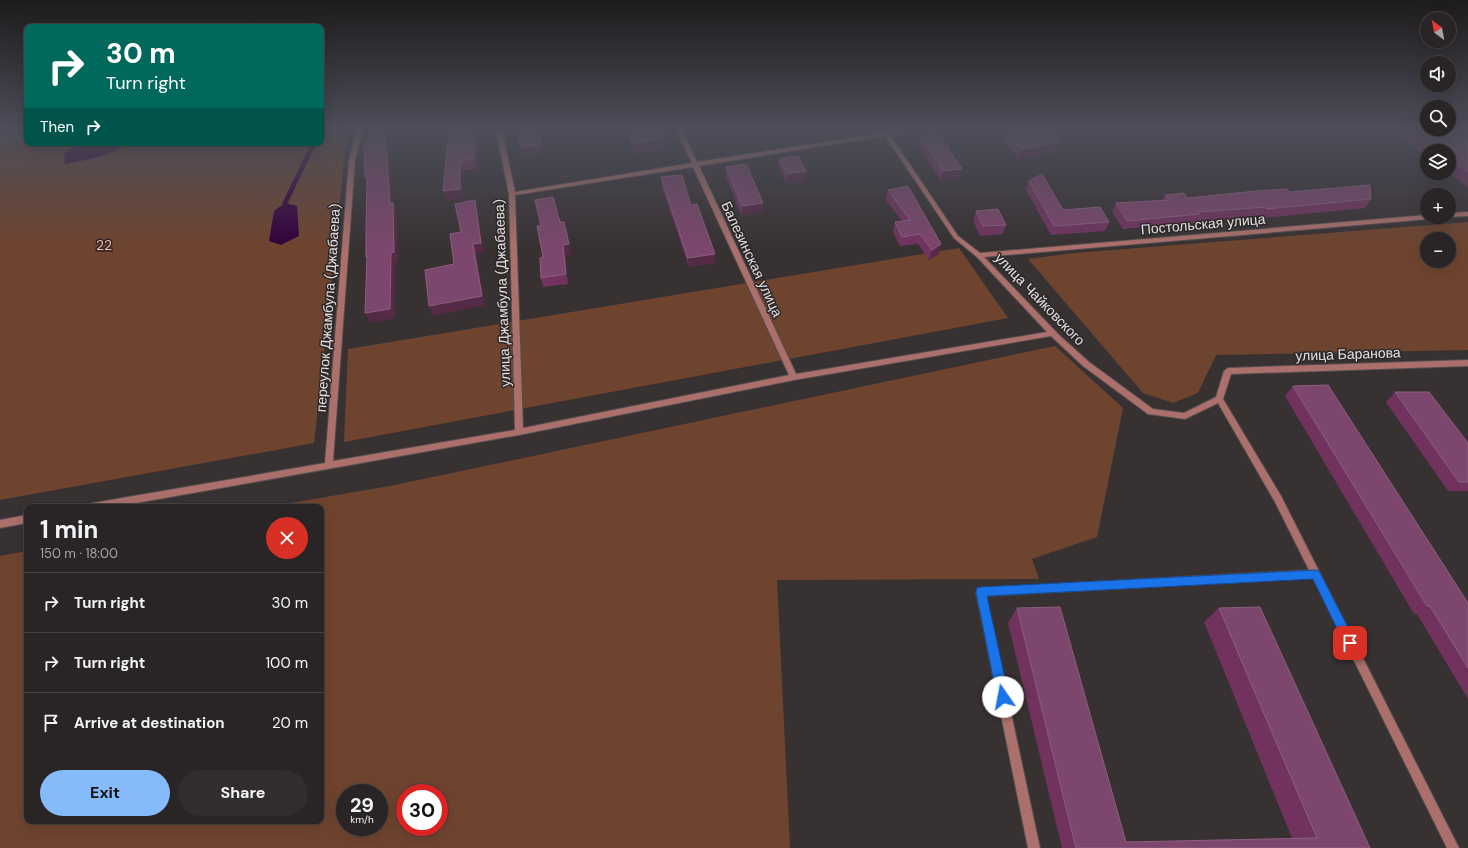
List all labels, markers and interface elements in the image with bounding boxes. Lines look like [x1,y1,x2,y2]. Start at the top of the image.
north arrow [1420,12,1456,48]
map controls [1420,12,1456,268]
text: 30 m [106,35,176,72]
icon: right [40,40,92,92]
button: sound [1420,56,1456,92]
text: Turn right [106,71,186,95]
button: search [1420,100,1456,136]
icon: right [82,116,104,138]
text: Then [40,117,74,137]
button: layers [1420,144,1456,180]
button: + [1420,188,1456,224]
street label: Балезинская улица [717,198,787,320]
street label: улица Джамбула (Джабаева) [490,199,514,387]
street label: переулок Джамбула (Джабаева) [312,203,344,413]
street label: Постольская улица [1140,210,1266,238]
button: − [1420,232,1456,268]
park label: 22 [96,236,112,254]
street label: улица Чайковского [991,249,1089,349]
street label: улица Баранова [1295,343,1401,365]
text: 1 min [40,514,98,545]
button: close [266,517,308,559]
text: 150 m · 18:00 [40,545,118,562]
icon: right [40,592,62,614]
text: Turn right [74,593,145,613]
text: 30 m [272,593,308,613]
pin [1333,626,1367,660]
icon: arrive [1339,632,1361,654]
icon: right [40,652,62,674]
text: Turn right [74,653,145,673]
text: 100 m [265,653,308,673]
position arrow [982,676,1024,718]
icon: arrive [40,712,62,734]
text: Arrive at destination [74,713,225,733]
text: 20 m [272,713,308,733]
button: Exit [40,770,170,816]
button: Share [178,770,308,816]
speed limit sign: 30 [396,784,448,836]
text: 29 [350,792,374,818]
text: km/h [350,813,374,826]

